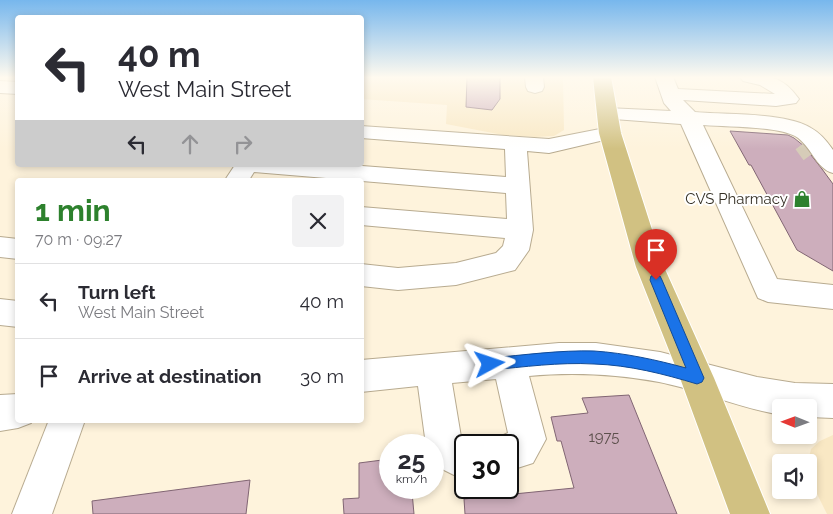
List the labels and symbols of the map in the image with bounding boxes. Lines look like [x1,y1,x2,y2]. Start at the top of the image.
shop icon: CVS Pharmacy [792,189,812,209]
place label: CVS Pharmacy [685,190,788,208]
pin [635,229,677,280]
position arrow [463,337,515,389]
north arrow [772,399,818,444]
house number: 1975 [588,428,620,446]
speed limit sign: 30 [454,434,519,499]

